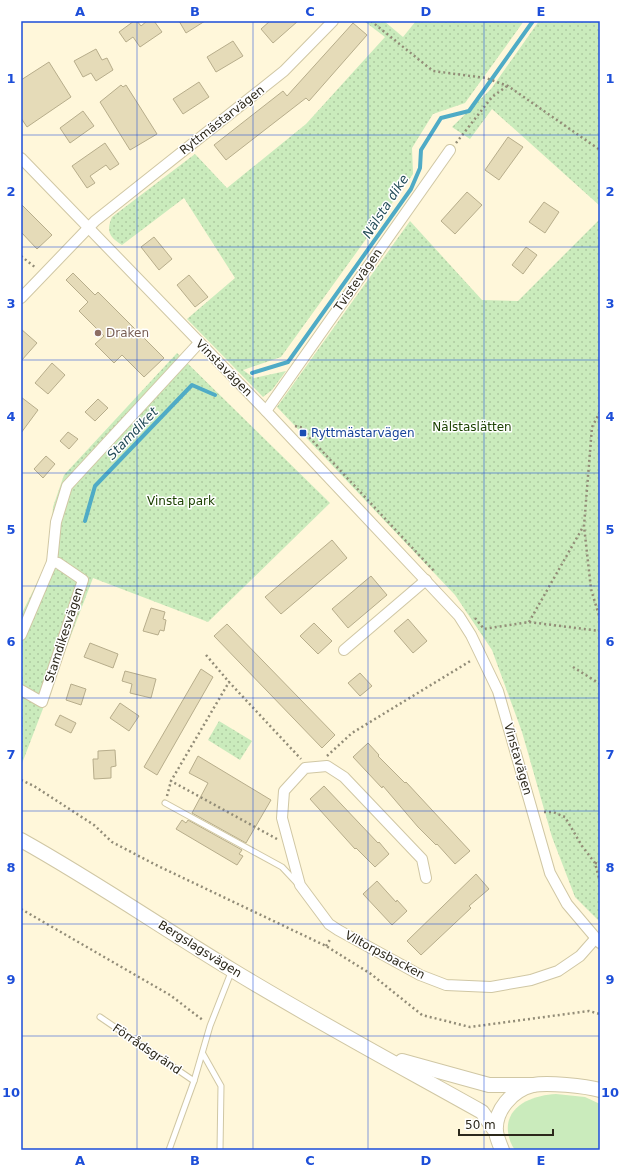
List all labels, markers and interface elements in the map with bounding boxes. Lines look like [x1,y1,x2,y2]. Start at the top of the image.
text: A [75,4,85,19]
text: B [190,4,200,19]
text: C [305,4,315,19]
text: D [421,4,432,19]
text: E [537,4,545,19]
text: 1 [6,71,16,86]
text: 1 [605,71,615,86]
street label: Ryttmästarvägen [177,83,267,157]
water label: Nälsta dike [359,172,411,241]
text: 2 [6,184,16,199]
text: 2 [605,184,615,199]
street label: Tvistevägen [331,246,385,315]
text: 3 [6,296,16,311]
text: 3 [605,296,615,311]
place label: Draken [106,326,149,340]
marker: Draken [93,328,103,338]
street label: Vinstavägen [193,337,255,399]
water label: Stamdiket [104,404,161,462]
text: 4 [6,409,16,424]
text: 4 [605,409,615,424]
park label: Nälstaslätten [432,420,512,434]
place label: Ryttmästarvägen [311,426,415,440]
marker: Ryttmästarvägen [298,428,308,438]
park label: Vinsta park [147,494,215,508]
text: 5 [6,522,16,537]
text: 5 [605,522,615,537]
street label: Stamdikesvägen [42,585,86,685]
text: 6 [6,634,16,649]
text: 6 [605,634,615,649]
street label: Vinstavägen [501,721,535,797]
text: 7 [6,747,16,762]
text: 7 [605,747,615,762]
text: 8 [6,860,16,875]
text: 8 [605,860,615,875]
street label: Bergslagsvägen [156,918,244,980]
street label: Viltorpsbacken [343,928,427,982]
text: 9 [6,972,16,987]
text: 9 [605,972,615,987]
street label: Förrådsgränd [110,1021,184,1077]
text: 10 [2,1085,20,1100]
text: 10 [601,1085,619,1100]
scale bar [459,1111,553,1137]
text: 50 m [465,1118,496,1132]
text: A [75,1153,85,1168]
text: B [190,1153,200,1168]
text: C [305,1153,315,1168]
text: D [421,1153,432,1168]
text: E [537,1153,545,1168]

